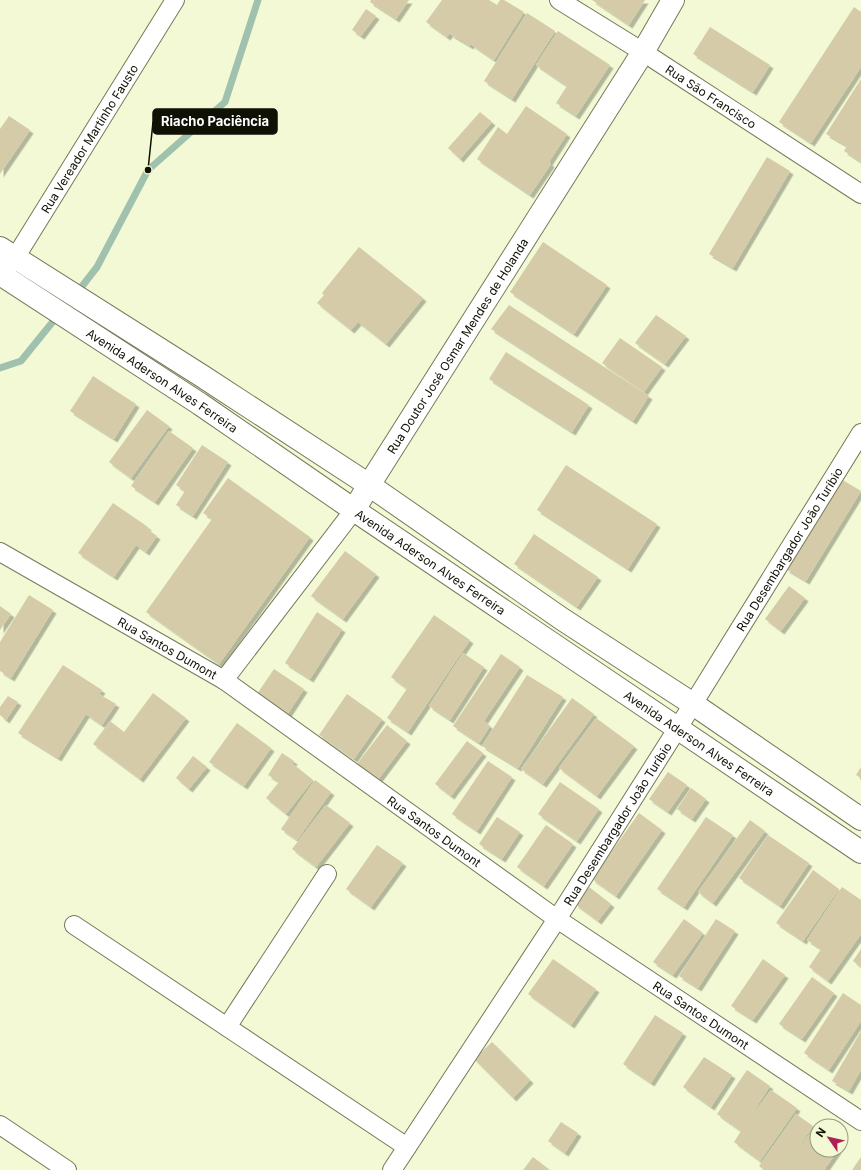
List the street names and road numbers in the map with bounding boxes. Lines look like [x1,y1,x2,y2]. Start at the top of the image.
street label: Rua Vereador Martinho Fausto [37,61,141,216]
street label: Rua São Francisco [663,61,759,131]
street label: Rua Doutor José Osmar Mendes de Holanda [383,235,531,456]
street label: Avenida Aderson Alves Ferreira [84,325,241,435]
street label: Rua Desembargador João Turíbio [733,464,845,634]
street label: Avenida Aderson Alves Ferreira [353,506,509,618]
street label: Rua Santos Dumont [115,614,220,682]
street label: Avenida Aderson Alves Ferreira [621,687,777,799]
street label: Rua Desembargador João Turíbio [560,739,674,908]
street label: Rua Santos Dumont [385,792,484,870]
street label: Rua Santos Dumont [650,978,752,1052]

